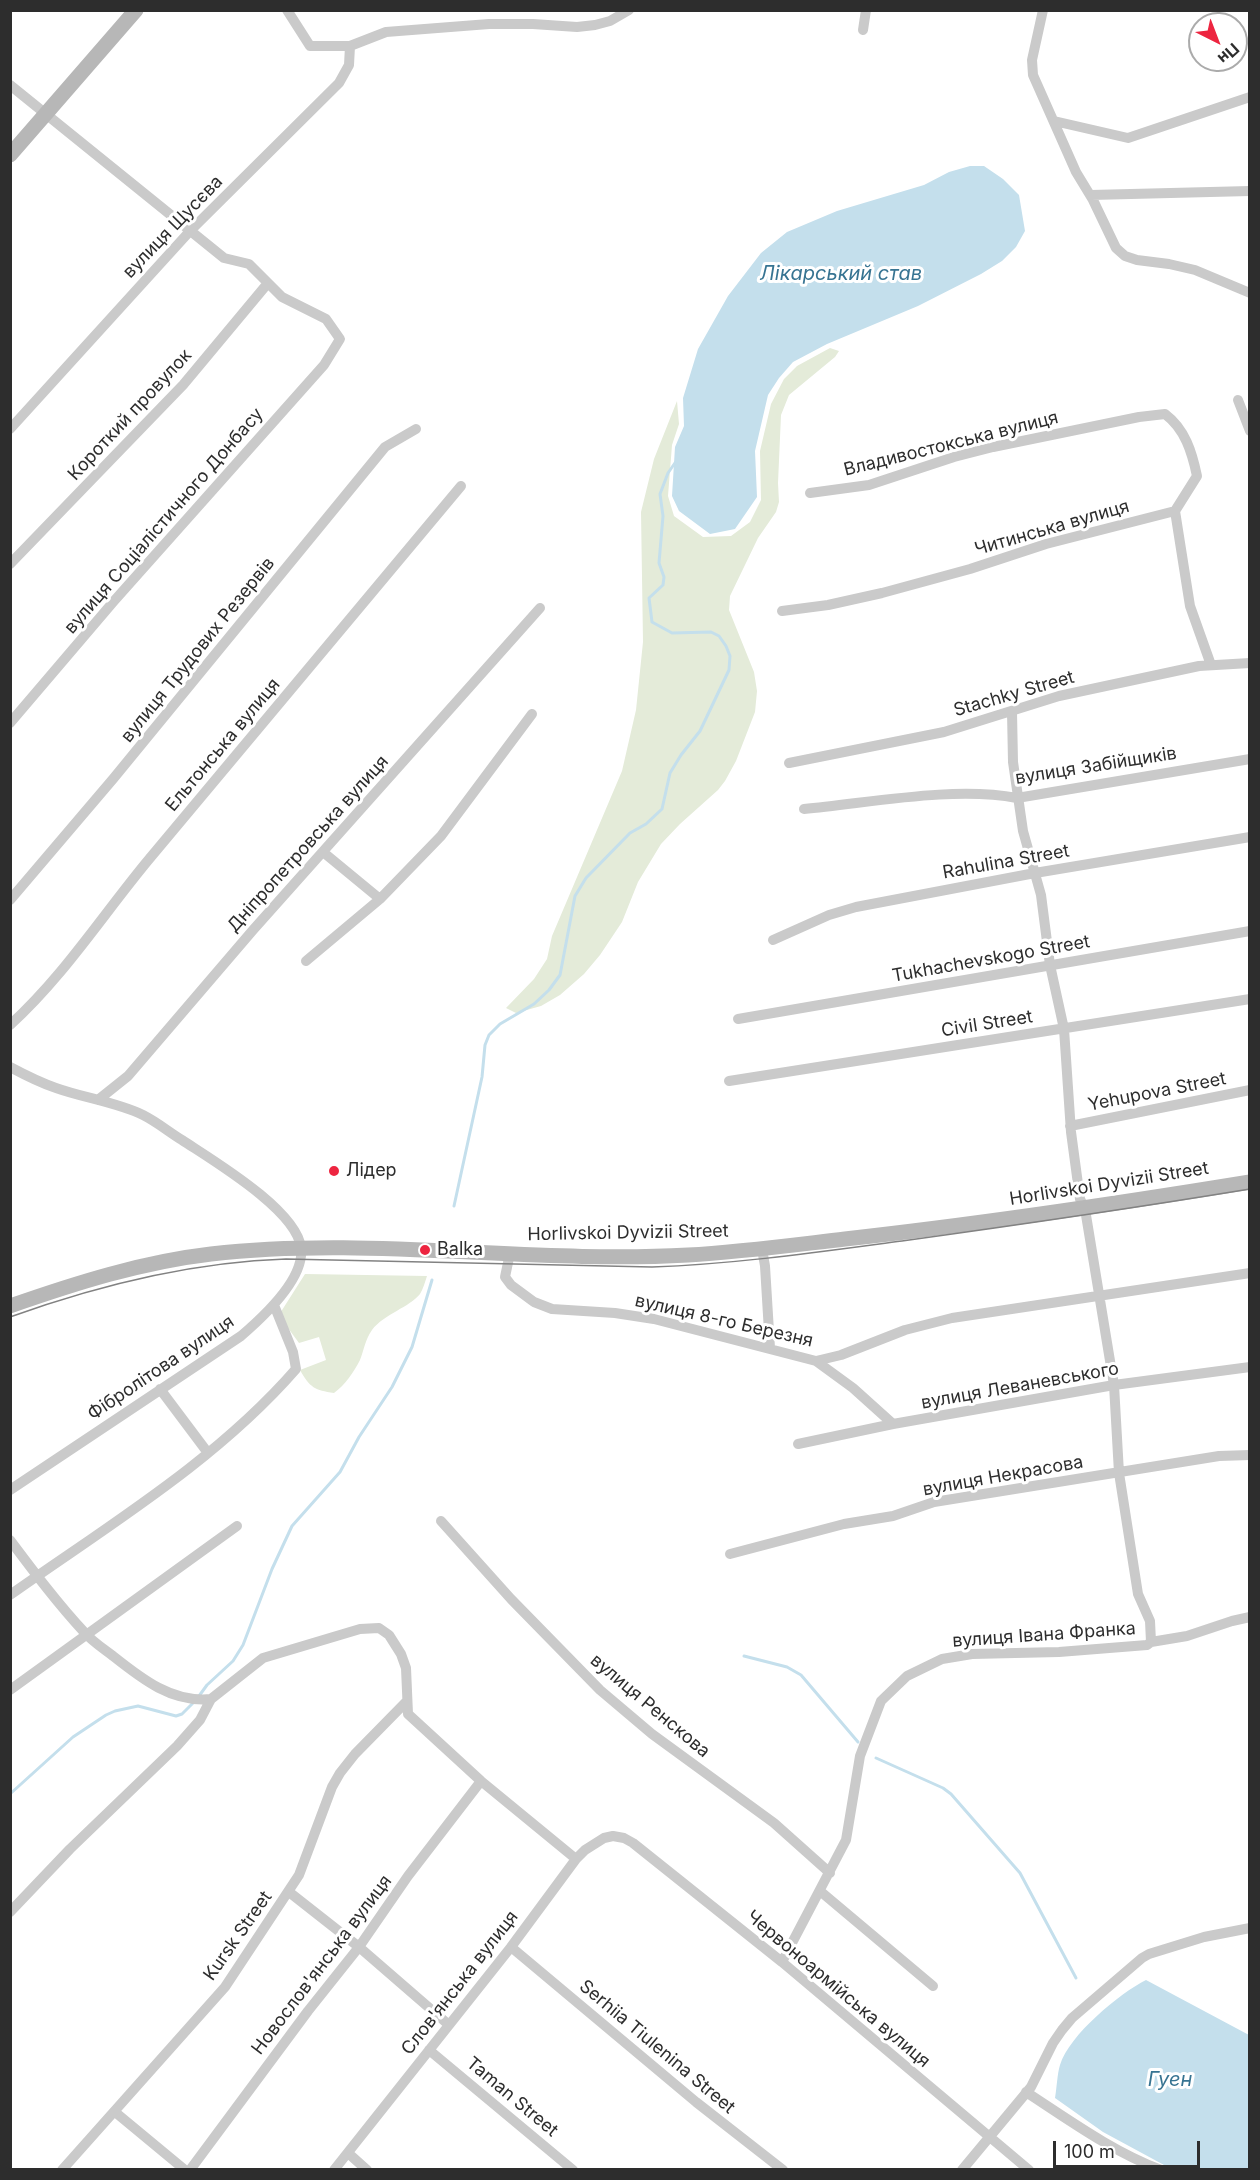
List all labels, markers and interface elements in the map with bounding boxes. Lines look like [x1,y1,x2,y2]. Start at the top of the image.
north arrow [1188,12,1248,72]
text: Пн [1214,39,1244,69]
street label: вулиця Щусєва [119,171,227,283]
water label: Лікарський став [760,262,922,286]
street label: Короткий провулок [64,345,196,485]
street label: вулиця Соціалістичного Донбасу [60,404,268,638]
street label: Владивостокська вулиця [842,407,1060,481]
street label: Читинська вулиця [972,496,1132,560]
street label: вулиця Трудових Резервів [117,553,279,747]
street label: Stachky Street [951,666,1077,722]
street label: Ельтонська вулиця [161,674,285,816]
street label: вулиця Забійщиків [1014,743,1178,789]
street label: Дніпропетровська вулиця [223,751,393,937]
street label: Rahulina Street [941,840,1071,884]
street label: Tukhachevskogo Street [891,931,1091,987]
street label: Civil Street [940,1006,1034,1042]
street label: Yehupova Street [1086,1068,1228,1116]
street label: Horlivskoi Dyvizii Street [1008,1158,1210,1210]
place label: Лідер [346,1160,397,1182]
marker: Лідер [327,1164,341,1178]
street label: Horlivskoi Dyvizii Street [527,1220,729,1246]
place label: Balka [437,1239,483,1261]
marker: Balka [418,1243,432,1257]
street label: вулиця 8-го Березня [633,1290,815,1352]
street label: Фібролітова вулиця [84,1311,238,1425]
street label: вулиця Леваневського [919,1358,1121,1414]
street label: вулиця Некрасова [921,1451,1085,1501]
street label: вулиця Івана Франка [952,1618,1136,1652]
street label: вулиця Ренскова [586,1650,714,1762]
street label: Новослов'янська вулиця [247,1871,397,2059]
street label: Kursk Street [199,1887,277,1985]
street label: Червоноармійська вулиця [742,1906,934,2072]
street label: Слов'янська вулиця [397,1907,523,2059]
street label: Serhiia Tiulenina Street [575,1976,739,2118]
street label: Taman Street [462,2052,562,2142]
water label: Гуен [1148,2068,1192,2092]
scale bar [1056,2129,1203,2167]
text: 100 m [1064,2141,1115,2162]

